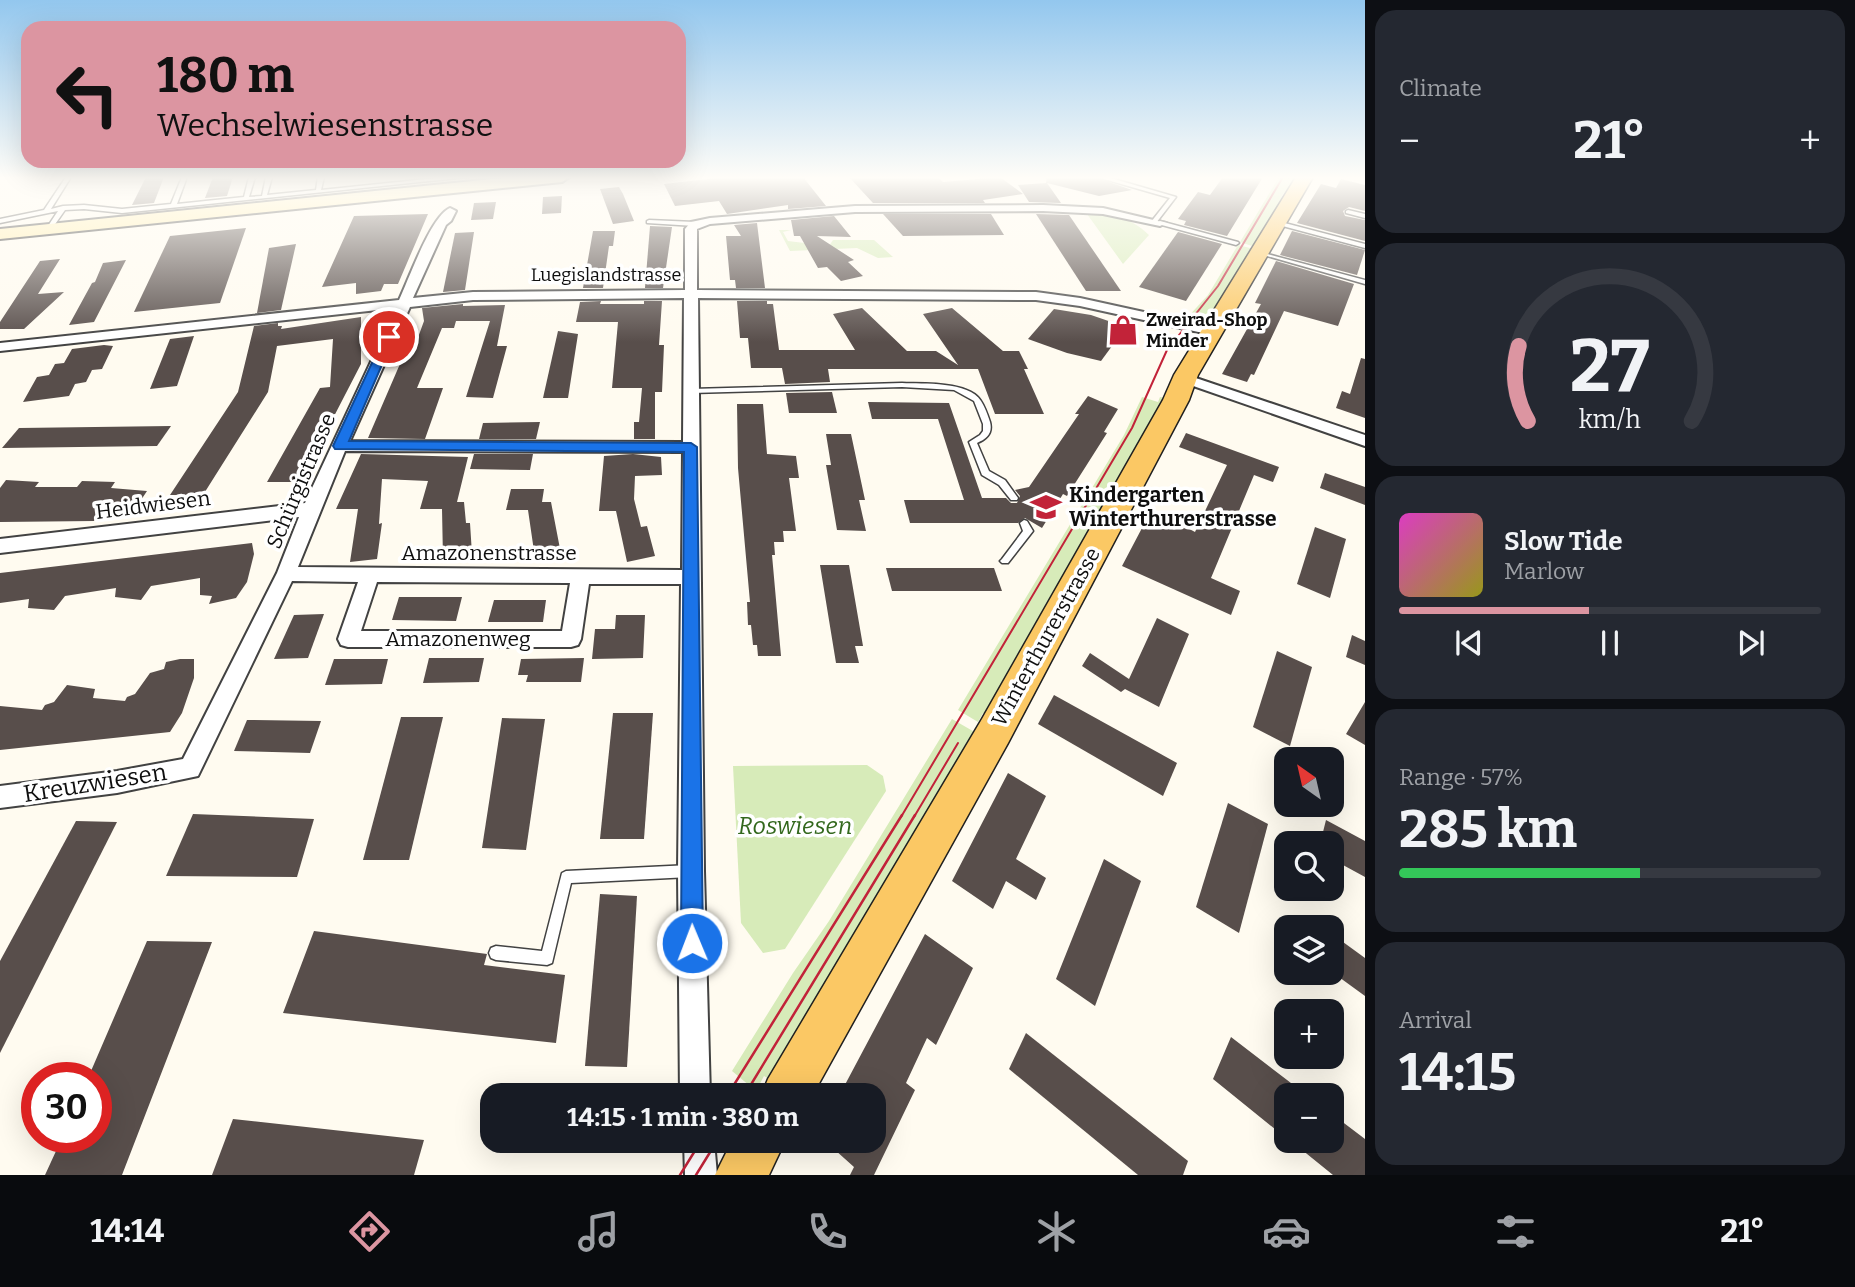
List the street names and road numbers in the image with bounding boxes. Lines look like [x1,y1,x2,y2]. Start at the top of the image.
street label: Luegislandstrasse [531,264,681,286]
street label: Schürgistrasse [261,409,341,553]
street label: Heidwiesen [94,485,212,525]
street label: Amazonenstrasse [401,540,577,566]
street label: Winterthurerstrasse [986,543,1106,731]
street label: Amazonenweg [385,626,531,652]
street label: Kreuzwiesen [21,758,169,808]

